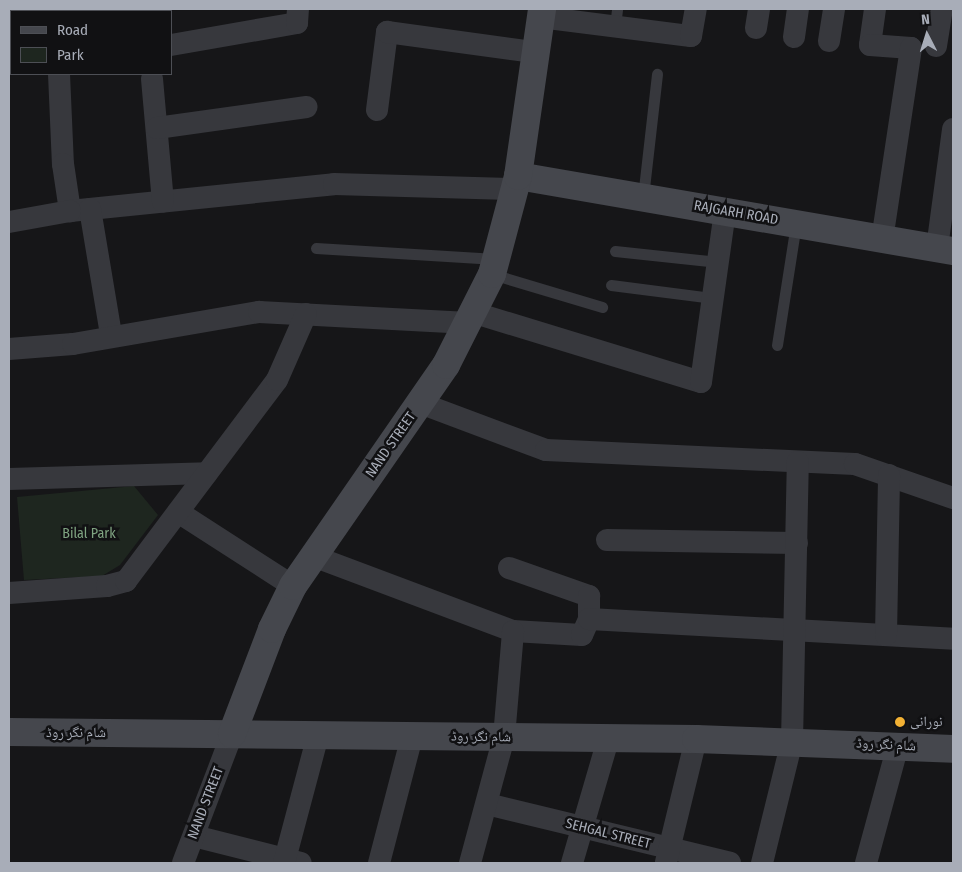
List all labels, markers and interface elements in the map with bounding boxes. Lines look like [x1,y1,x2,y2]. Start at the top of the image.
legend [10,10,172,75]
north arrow [902,10,952,60]
text: N [921,11,931,28]
text: Road [57,21,88,39]
text: Park [57,46,84,64]
street label: RAJGARH ROAD [693,197,779,229]
street label: NAND STREET [362,409,420,481]
park label: Bilal Park [62,526,116,542]
place label: نورانی [910,714,943,730]
marker: نورانی [894,716,906,728]
street label: شام نگر روڈ [46,725,106,741]
street label: شام نگر روڈ [451,728,511,746]
street label: شام نگر روڈ [856,735,916,755]
street label: NAND STREET [185,764,227,842]
street label: SEHGAL STREET [564,815,652,853]

